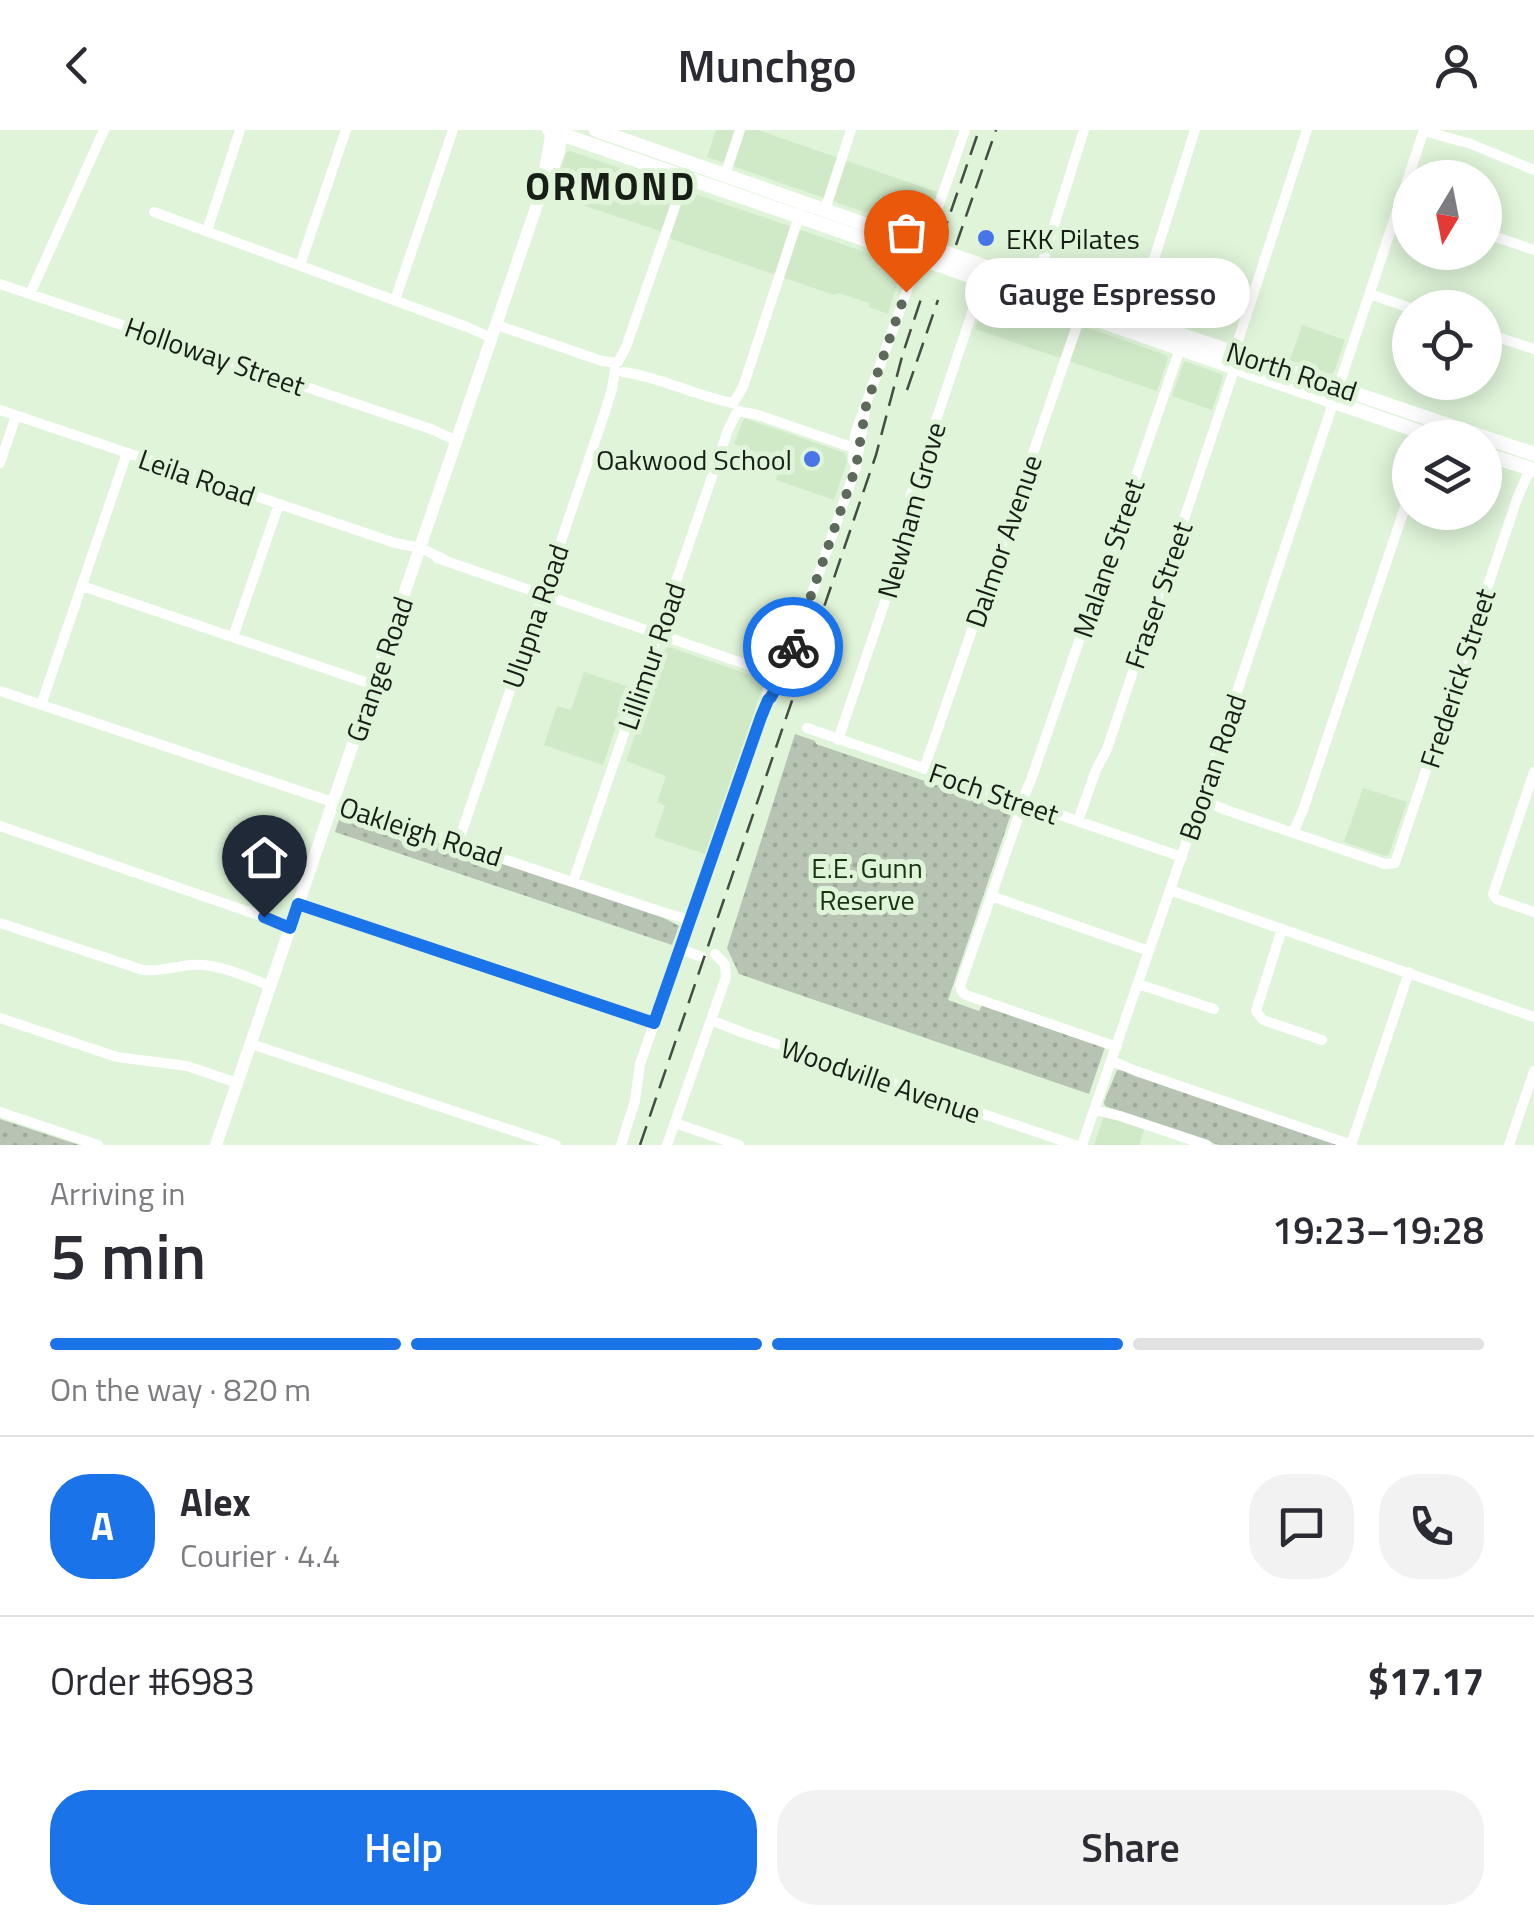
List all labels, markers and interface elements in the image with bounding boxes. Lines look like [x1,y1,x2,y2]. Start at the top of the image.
text: Munchgo [677,31,857,99]
icon: back [50,38,105,93]
icon: person [1429,38,1484,93]
district label: ORMOND [525,157,697,215]
north arrow [1392,160,1502,270]
map controls [1392,160,1502,530]
pin [864,190,949,293]
icon: bag [879,205,934,260]
place label: EKK Pilates [1006,217,1140,260]
marker: EKK Pilates [975,227,997,249]
callout: Gauge Espresso [966,257,1251,327]
text: Gauge Espresso [999,269,1216,317]
button: locate [1392,290,1502,400]
street label: Holloway Street [119,305,311,407]
street label: North Road [1221,330,1363,412]
street label: Newham Grove [865,417,957,603]
button: layers [1392,420,1502,530]
street label: Leila Road [133,437,261,517]
place label: Oakwood School [596,438,792,481]
marker: Oakwood School [801,448,823,470]
street label: Dalmor Avenue [953,449,1053,633]
street label: Malane Street [1061,473,1155,643]
street label: Fraser Street [1113,515,1203,674]
street label: Ulupna Road [490,538,580,694]
street label: Lillimur Road [606,576,696,736]
street label: Frederick Street [1408,583,1506,773]
street label: Grange Road [334,590,424,748]
courier [743,597,843,697]
icon: bike [766,620,821,675]
street label: Booran Road [1167,688,1257,846]
street label: Foch Street [923,751,1065,835]
street label: Oakleigh Road [334,784,508,878]
pin [222,815,307,918]
icon: home [237,830,292,885]
park label: E.E. Gunn Reserve [811,846,923,921]
street label: Woodville Avenue [775,1026,987,1134]
text: Arriving in [50,1169,186,1217]
text: 19:23–19:28 [1272,1201,1484,1259]
text: 5 min [50,1205,206,1304]
text: On the way · 820 m [50,1365,311,1413]
text: Alex [180,1473,251,1531]
button: chat [1249,1474,1354,1579]
button: phone [1379,1474,1484,1579]
text: A [91,1497,114,1555]
text: Courier · 4.4 [180,1531,340,1579]
text: Order #6983 [50,1652,255,1710]
text: $17.17 [1368,1652,1484,1710]
button: Help [50,1790,757,1905]
button: Share [777,1790,1484,1905]

